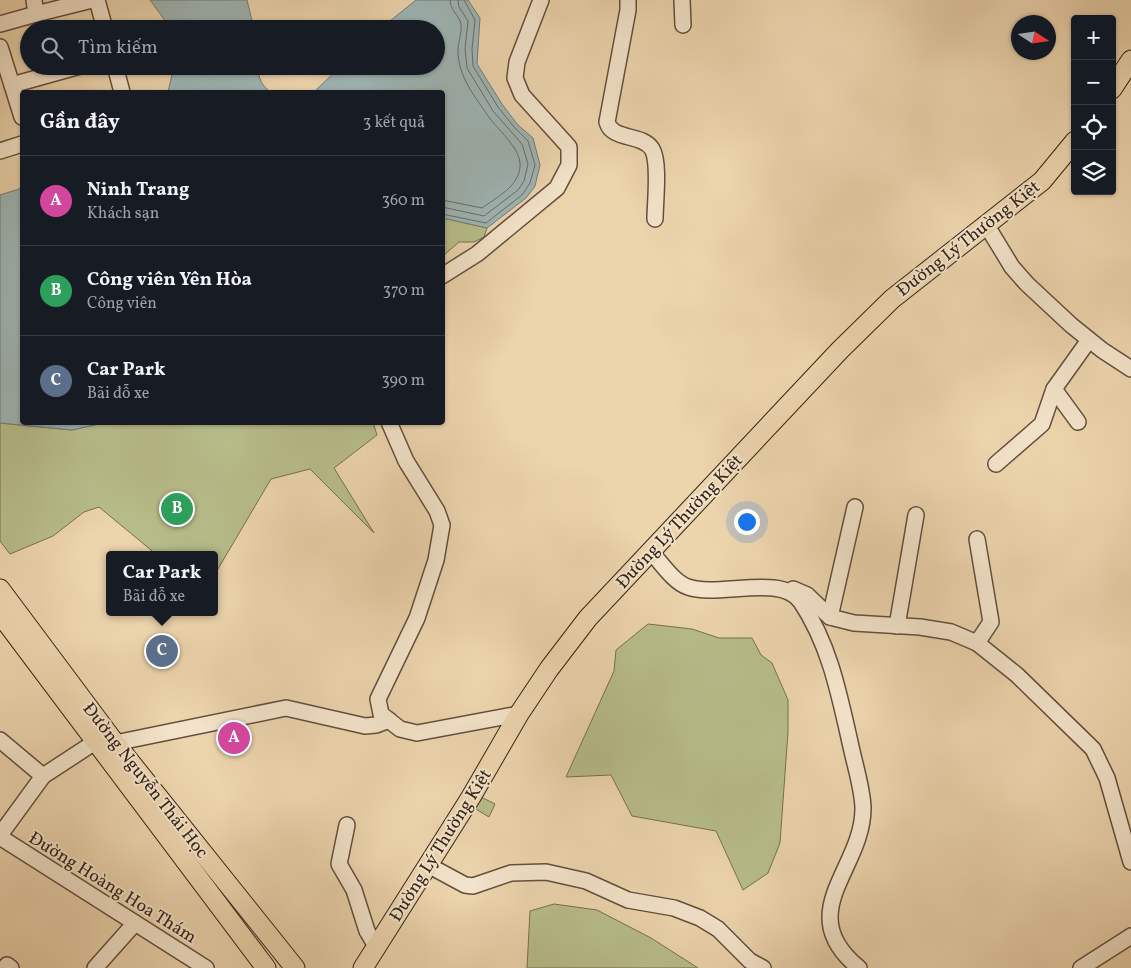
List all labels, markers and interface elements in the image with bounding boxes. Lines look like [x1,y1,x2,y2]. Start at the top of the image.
north arrow [1011,15,1056,60]
map controls [1071,15,1116,195]
button: + [1071,15,1116,60]
search box [20,20,445,75]
icon: search [38,34,66,62]
text: Tìm kiếm [78,35,158,61]
button: − [1071,60,1116,105]
button: locate [1071,105,1116,150]
text: Gần đây [40,108,120,137]
text: 3 kết quả [363,112,425,134]
button: layers [1071,150,1116,195]
street label: Đường Lý Thường Kiệt [892,175,1046,303]
text: Ninh Trang [87,177,189,203]
text: A [50,190,62,212]
text: 360 m [382,190,425,212]
text: Khách sạn [87,203,159,225]
text: Công viên Yên Hòa [87,267,252,293]
text: B [51,280,61,302]
text: 370 m [383,280,425,302]
text: Công viên [87,293,157,315]
text: Car Park [87,357,165,383]
text: C [51,370,61,392]
text: 390 m [382,370,425,392]
text: Bãi đỗ xe [87,383,149,405]
street label: Đường Lý Thường Kiệt [611,449,749,595]
pin: B [161,490,193,528]
your location [734,509,760,535]
popup [106,551,218,616]
text: Car Park [123,560,201,586]
text: Bãi đỗ xe [123,586,185,608]
pin: C [146,632,178,670]
street label: Đường Nguyễn Thái Học [76,698,214,864]
pin: A [218,719,250,757]
street label: Đường Lý Thường Kiệt [384,765,498,927]
street label: Đường Hoàng Hoa Thám [23,826,201,950]

